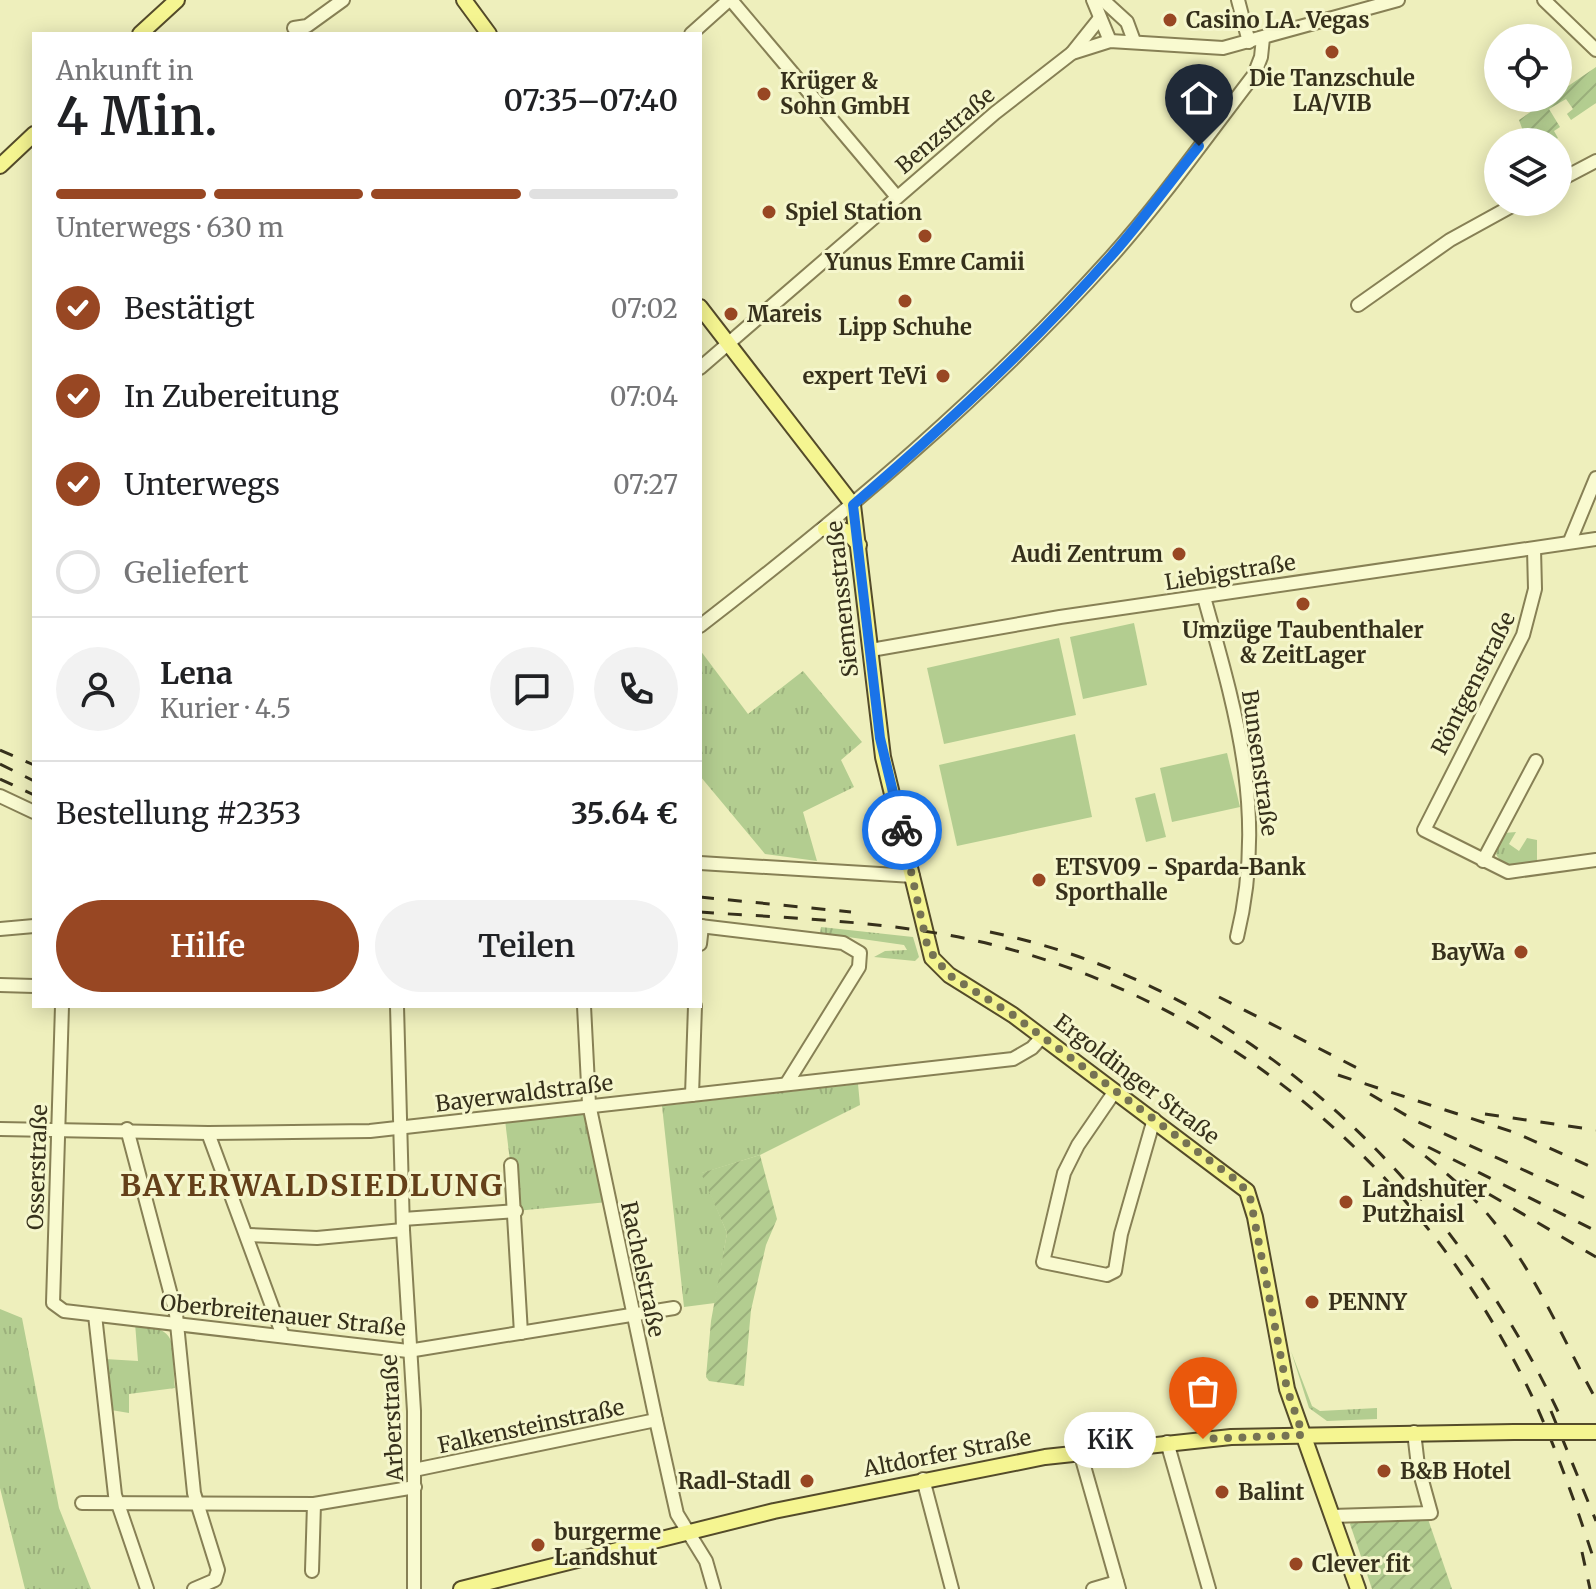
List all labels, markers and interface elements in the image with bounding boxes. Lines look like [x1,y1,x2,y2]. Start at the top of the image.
place label: Casino LA. Vegas [1186,6,1370,34]
marker: Casino LA. Vegas [1161,11,1179,29]
map controls [1484,24,1572,216]
button: locate [1484,24,1572,112]
marker: Die Tanzschule LA/VIB [1323,43,1341,61]
text: Ankunft in [56,54,193,87]
pin [1165,64,1233,146]
place label: Die Tanzschule LA/VIB [1249,64,1415,117]
place label: Krüger & Sohn GmbH [780,67,910,120]
icon: home [1177,76,1221,120]
text: 07:35–07:40 [503,81,678,119]
street label: Benzstraße [890,81,1000,179]
text: 4 Min. [56,84,218,149]
marker: Krüger & Sohn GmbH [755,85,773,103]
button: layers [1484,128,1572,216]
place label: Spiel Station [785,198,922,226]
marker: Spiel Station [760,203,778,221]
text: Unterwegs · 630 m [56,211,284,244]
marker: Yunus Emre Camii [916,227,934,245]
place label: Yunus Emre Camii [824,248,1025,276]
icon: check [56,286,100,330]
text: Bestätigt [124,289,255,327]
text: 07:02 [611,292,678,325]
marker: Lipp Schuhe [896,292,914,310]
place label: Mareis [747,300,822,328]
marker: Mareis [722,305,740,323]
place label: Lipp Schuhe [838,313,972,341]
place label: expert TeVi [802,362,927,390]
marker: expert TeVi [934,367,952,385]
icon: check [56,374,100,418]
text: In Zubereitung [124,377,339,415]
text: 07:04 [610,380,678,413]
icon: check [56,462,100,506]
text: Unterwegs [124,465,280,503]
text: 07:27 [613,468,678,501]
street label: Siemensstraße [820,519,864,679]
place label: Audi Zentrum [1010,540,1163,568]
marker: Audi Zentrum [1170,545,1188,563]
street label: Liebigstraße [1163,548,1297,596]
text: Geliefert [124,553,249,591]
marker: Umzüge Taubenthaler & ZeitLager [1294,595,1312,613]
street label: Röntgenstraße [1425,607,1521,759]
place label: Umzüge Taubenthaler & ZeitLager [1182,616,1424,669]
button: person [56,647,140,731]
button: chat [490,647,574,731]
button: phone [594,647,678,731]
text: Lena [160,654,233,692]
street label: Bunsenstraße [1236,688,1284,838]
text: Kurier · 4.5 [160,692,291,725]
courier [862,790,942,870]
text: Bestellung #2353 [56,794,301,832]
text: 35.64 € [571,794,678,832]
icon: bike [880,808,924,852]
place label: ETSV09 - Sparda-Bank Sporthalle [1055,853,1307,906]
marker: ETSV09 - Sparda-Bank Sporthalle [1030,871,1048,889]
button: Hilfe [56,900,359,992]
button: Teilen [375,900,678,992]
place label: BayWa [1431,938,1505,966]
marker: BayWa [1512,943,1530,961]
street label: Ergoldinger Straße [1049,1008,1225,1150]
street label: Bayerwaldstraße [433,1068,615,1118]
street label: Osserstraße [21,1104,53,1230]
district label: BAYERWALDSIEDLUNG [120,1166,504,1204]
place label: Landshuter Putzhaisl [1362,1175,1487,1228]
marker: Landshuter Putzhaisl [1337,1193,1355,1211]
street label: Rachelstraße [615,1199,671,1339]
street label: Oberbreitenauer Straße [159,1288,407,1342]
place label: PENNY [1328,1288,1407,1316]
marker: PENNY [1303,1293,1321,1311]
street label: Arberstraße [375,1354,409,1483]
pin [1169,1357,1237,1439]
icon: bag [1181,1369,1225,1413]
street label: Falkensteinstraße [435,1393,627,1459]
callout: KiK [1063,1411,1155,1467]
street label: Altdorfer Straße [860,1423,1033,1483]
text: KiK [1087,1423,1133,1456]
place label: B&B Hotel [1400,1457,1511,1485]
marker: B&B Hotel [1375,1462,1393,1480]
place label: Radl-Stadl [678,1467,791,1495]
marker: Radl-Stadl [798,1472,816,1490]
place label: Balint [1238,1478,1304,1506]
marker: Balint [1213,1483,1231,1501]
place label: burgerme Landshut [554,1518,661,1571]
marker: burgerme Landshut [529,1536,547,1554]
place label: Clever fit [1312,1550,1411,1578]
marker: Clever fit [1287,1555,1305,1573]

